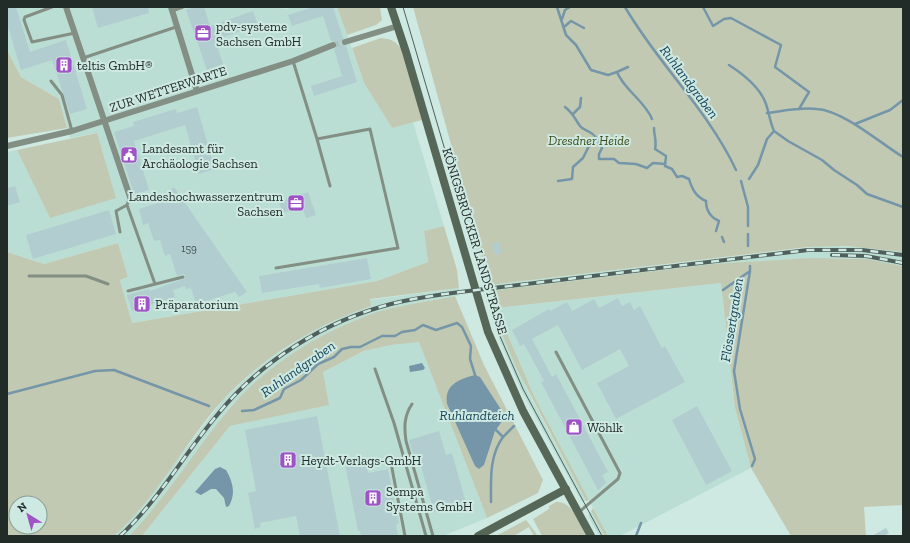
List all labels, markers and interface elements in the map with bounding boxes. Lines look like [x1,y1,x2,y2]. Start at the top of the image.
place label: pdv-systeme Sachsen GmbH [216,19,302,49]
office icon: pdv-systeme Sachsen GmbH [193,23,213,43]
water label: Ruhlandgraben [656,42,722,122]
building icon: teltis GmbH® [54,55,74,75]
place label: teltis GmbH® [77,58,153,73]
street label: ZUR WETTERWARTE [108,63,229,115]
park label: Dresdner Heide [548,133,630,148]
place label: Landesamt für Archäologie Sachsen [142,141,258,171]
public building icon: Landesamt für Archäologie Sachsen [119,145,139,165]
street label: KÖNIGSBRÜCKER LANDSTRASSE [439,146,511,336]
place label: Landeshochwasserzentrum Sachsen [129,189,284,219]
office icon: Landeshochwasserzentrum Sachsen [286,193,306,213]
house number: 159 [181,242,197,255]
water label: Flössertgraben [717,277,747,363]
building icon: Präparatorium [132,294,152,314]
place label: Präparatorium [155,297,239,312]
water label: Ruhlandgraben [257,337,339,401]
water label: Ruhlandteich [439,407,515,424]
shop icon: Wöhlk [564,417,584,437]
place label: Wöhlk [587,420,623,435]
building icon: Heydt-Verlags-GmbH [278,450,298,470]
place label: Heydt-Verlags-GmbH [301,453,422,468]
place label: Sempa Systems GmbH [386,484,473,514]
building icon: Sempa Systems GmbH [363,488,383,508]
north arrow [8,495,48,535]
text: N [15,499,30,515]

